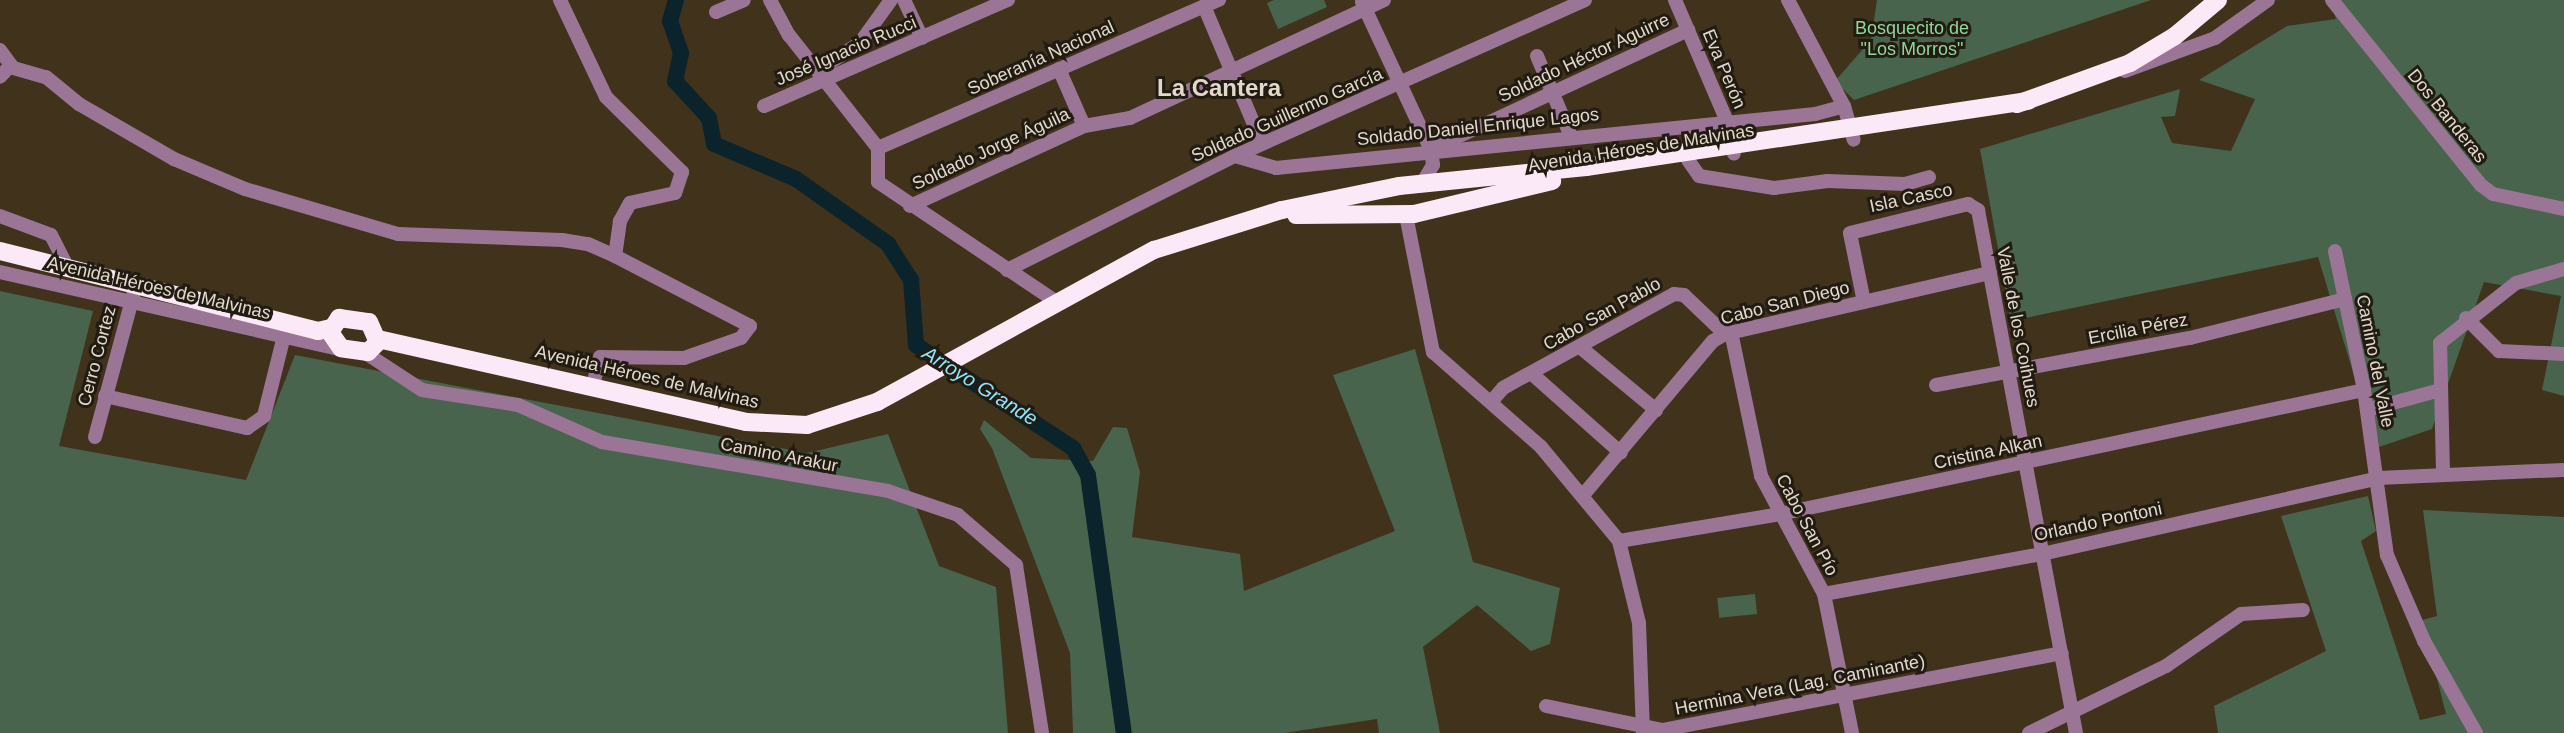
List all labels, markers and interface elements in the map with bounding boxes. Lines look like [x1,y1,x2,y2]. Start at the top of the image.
street label: Soldado Héctor Aguirre [1495,9,1673,107]
street label: José Ignacio Rucci [772,12,920,90]
street label: Soberanía Nacional [964,16,1118,100]
park label: Bosquecito de "Los Morros" [1855,18,1969,60]
street label: Eva Perón [1698,26,1750,112]
street label: Soldado Guillermo García [1188,63,1386,167]
street label: Dos Banderas [2403,65,2491,167]
district label: La Cantera [1157,74,1281,102]
street label: Soldado Jorge Águila [909,103,1073,195]
street label: Soldado Daniel Enrique Lagos [1356,104,1600,150]
street label: Avenida Héroes de Malvinas [1526,119,1756,177]
street label: Isla Casco [1868,179,1954,217]
street label: Valle de los Coihues [1992,245,2044,409]
street label: Avenida Héroes de Malvinas [45,252,273,324]
street label: Cabo San Pablo [1539,273,1665,355]
street label: Cabo San Diego [1718,277,1852,329]
street label: Camino del Valle [2352,293,2398,429]
street label: Cerro Cortez [73,303,121,409]
street label: Ercilia Pérez [2086,309,2190,349]
street label: Avenida Héroes de Malvinas [533,341,761,413]
water label: Arroyo Grande [918,341,1042,431]
street label: Cristina Alkan [1931,430,2045,474]
street label: Camino Arakur [718,433,840,477]
street label: Cabo San Pío [1771,470,1843,580]
street label: Orlando Pontoni [2032,498,2164,546]
street label: Hermina Vera (Lag. Caminante) [1673,650,1927,720]

